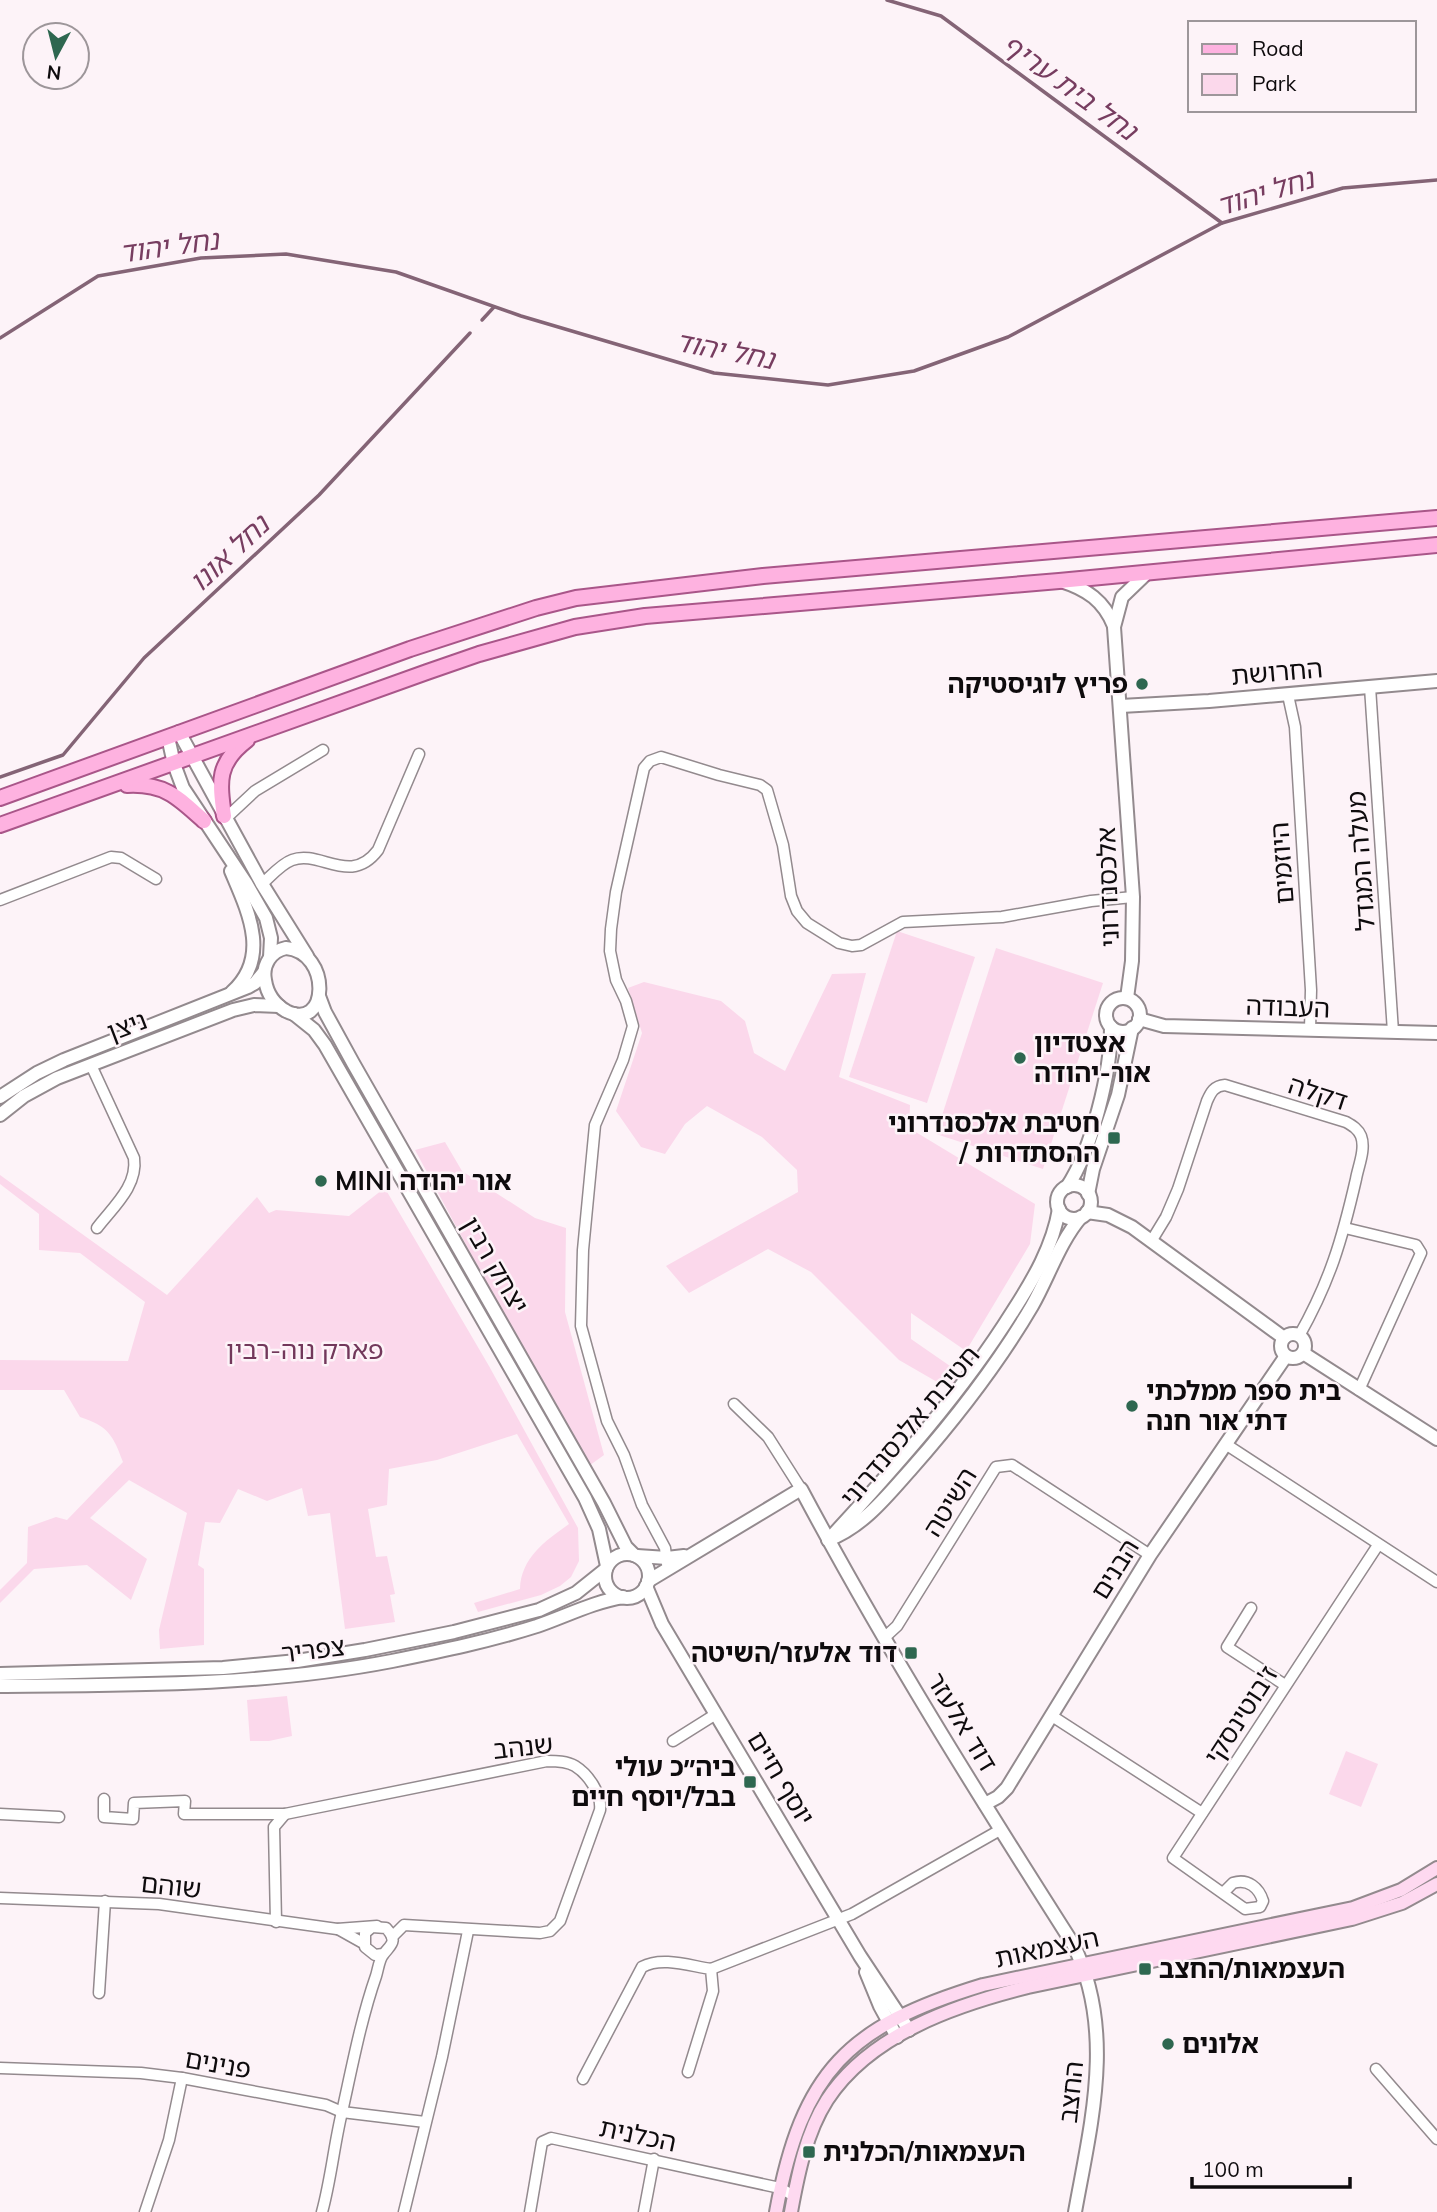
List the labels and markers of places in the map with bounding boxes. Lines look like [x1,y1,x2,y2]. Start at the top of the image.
place label: פריץ לוגיסטיקה [948,667,1128,700]
marker: פריץ לוגיסטיקה [1134,676,1150,692]
place label: אצטדיון אור-יהודה [1034,1026,1151,1089]
marker: אצטדיון אור-יהודה [1012,1050,1028,1066]
place label: חטיבת אלכסנדרוני / ההסתדרות [888,1106,1100,1169]
marker: חטיבת אלכסנדרוני / ההסתדרות [1106,1130,1122,1146]
place label: MINI אור יהודה [335,1164,512,1197]
marker: MINI אור יהודה [313,1173,329,1189]
place label: בית ספר ממלכתי דתי אור חנה [1146,1374,1341,1437]
marker: בית ספר ממלכתי דתי אור חנה [1124,1398,1140,1414]
place label: דוד אלעזר/השיטה [691,1636,897,1669]
marker: דוד אלעזר/השיטה [903,1645,919,1661]
place label: ביה״כ עולי בבל/יוסף חיים [571,1750,736,1813]
marker: ביה״כ עולי בבל/יוסף חיים [742,1774,758,1790]
place label: העצמאות/החצב [1159,1952,1345,1985]
marker: העצמאות/החצב [1137,1961,1153,1977]
place label: אלונים [1182,2027,1259,2060]
marker: אלונים [1160,2036,1176,2052]
place label: העצמאות/הכלנית [823,2135,1026,2168]
marker: העצמאות/הכלנית [801,2144,817,2160]

